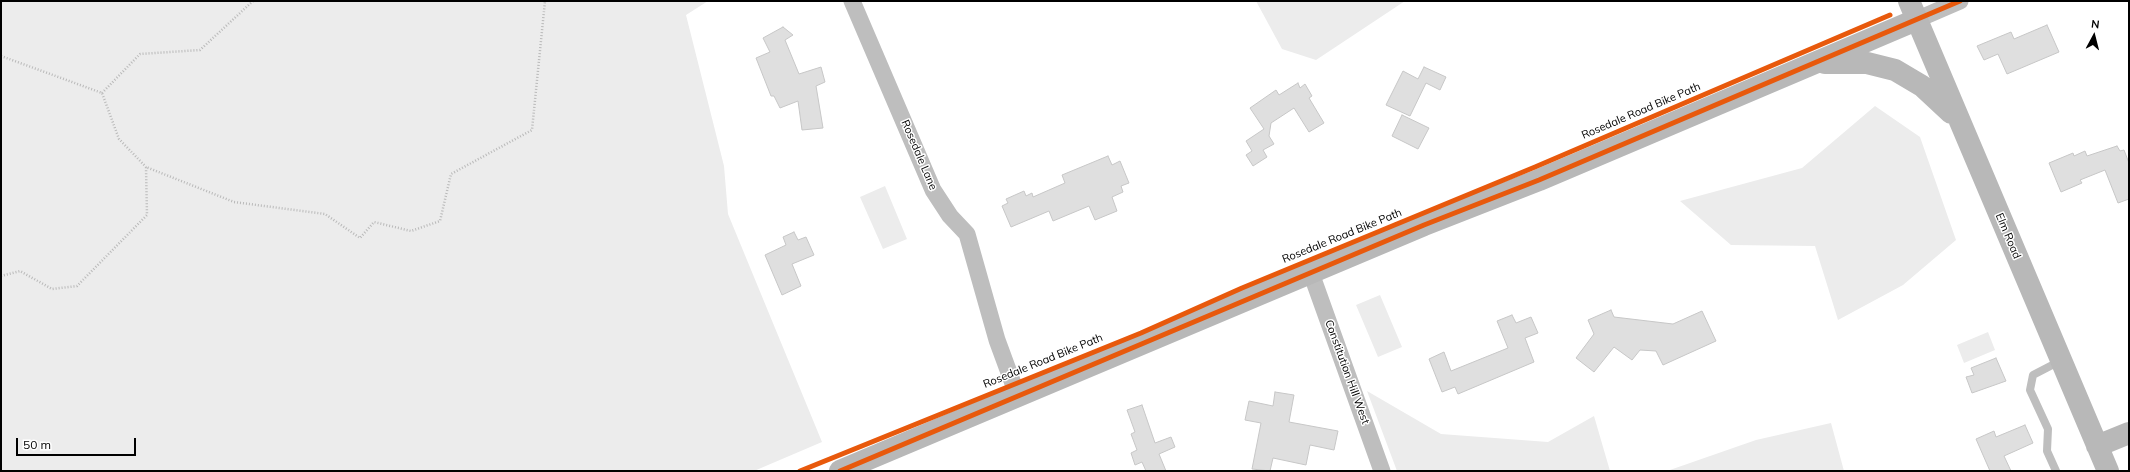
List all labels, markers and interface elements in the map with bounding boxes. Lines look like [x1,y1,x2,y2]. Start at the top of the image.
north arrow [2074,16,2114,56]
text: N [2090,17,2100,32]
street label: Rosedale Road Bike Path [1580,80,1702,142]
street label: Rosedale Lane [898,118,940,192]
street label: Rosedale Road Bike Path [1280,206,1404,266]
street label: Elm Road [1992,211,2024,261]
street label: Constitution Hill West [1322,318,1372,426]
street label: Rosedale Road Bike Path [981,331,1105,391]
scale bar [18,430,138,456]
text: 50 m [23,437,51,452]

